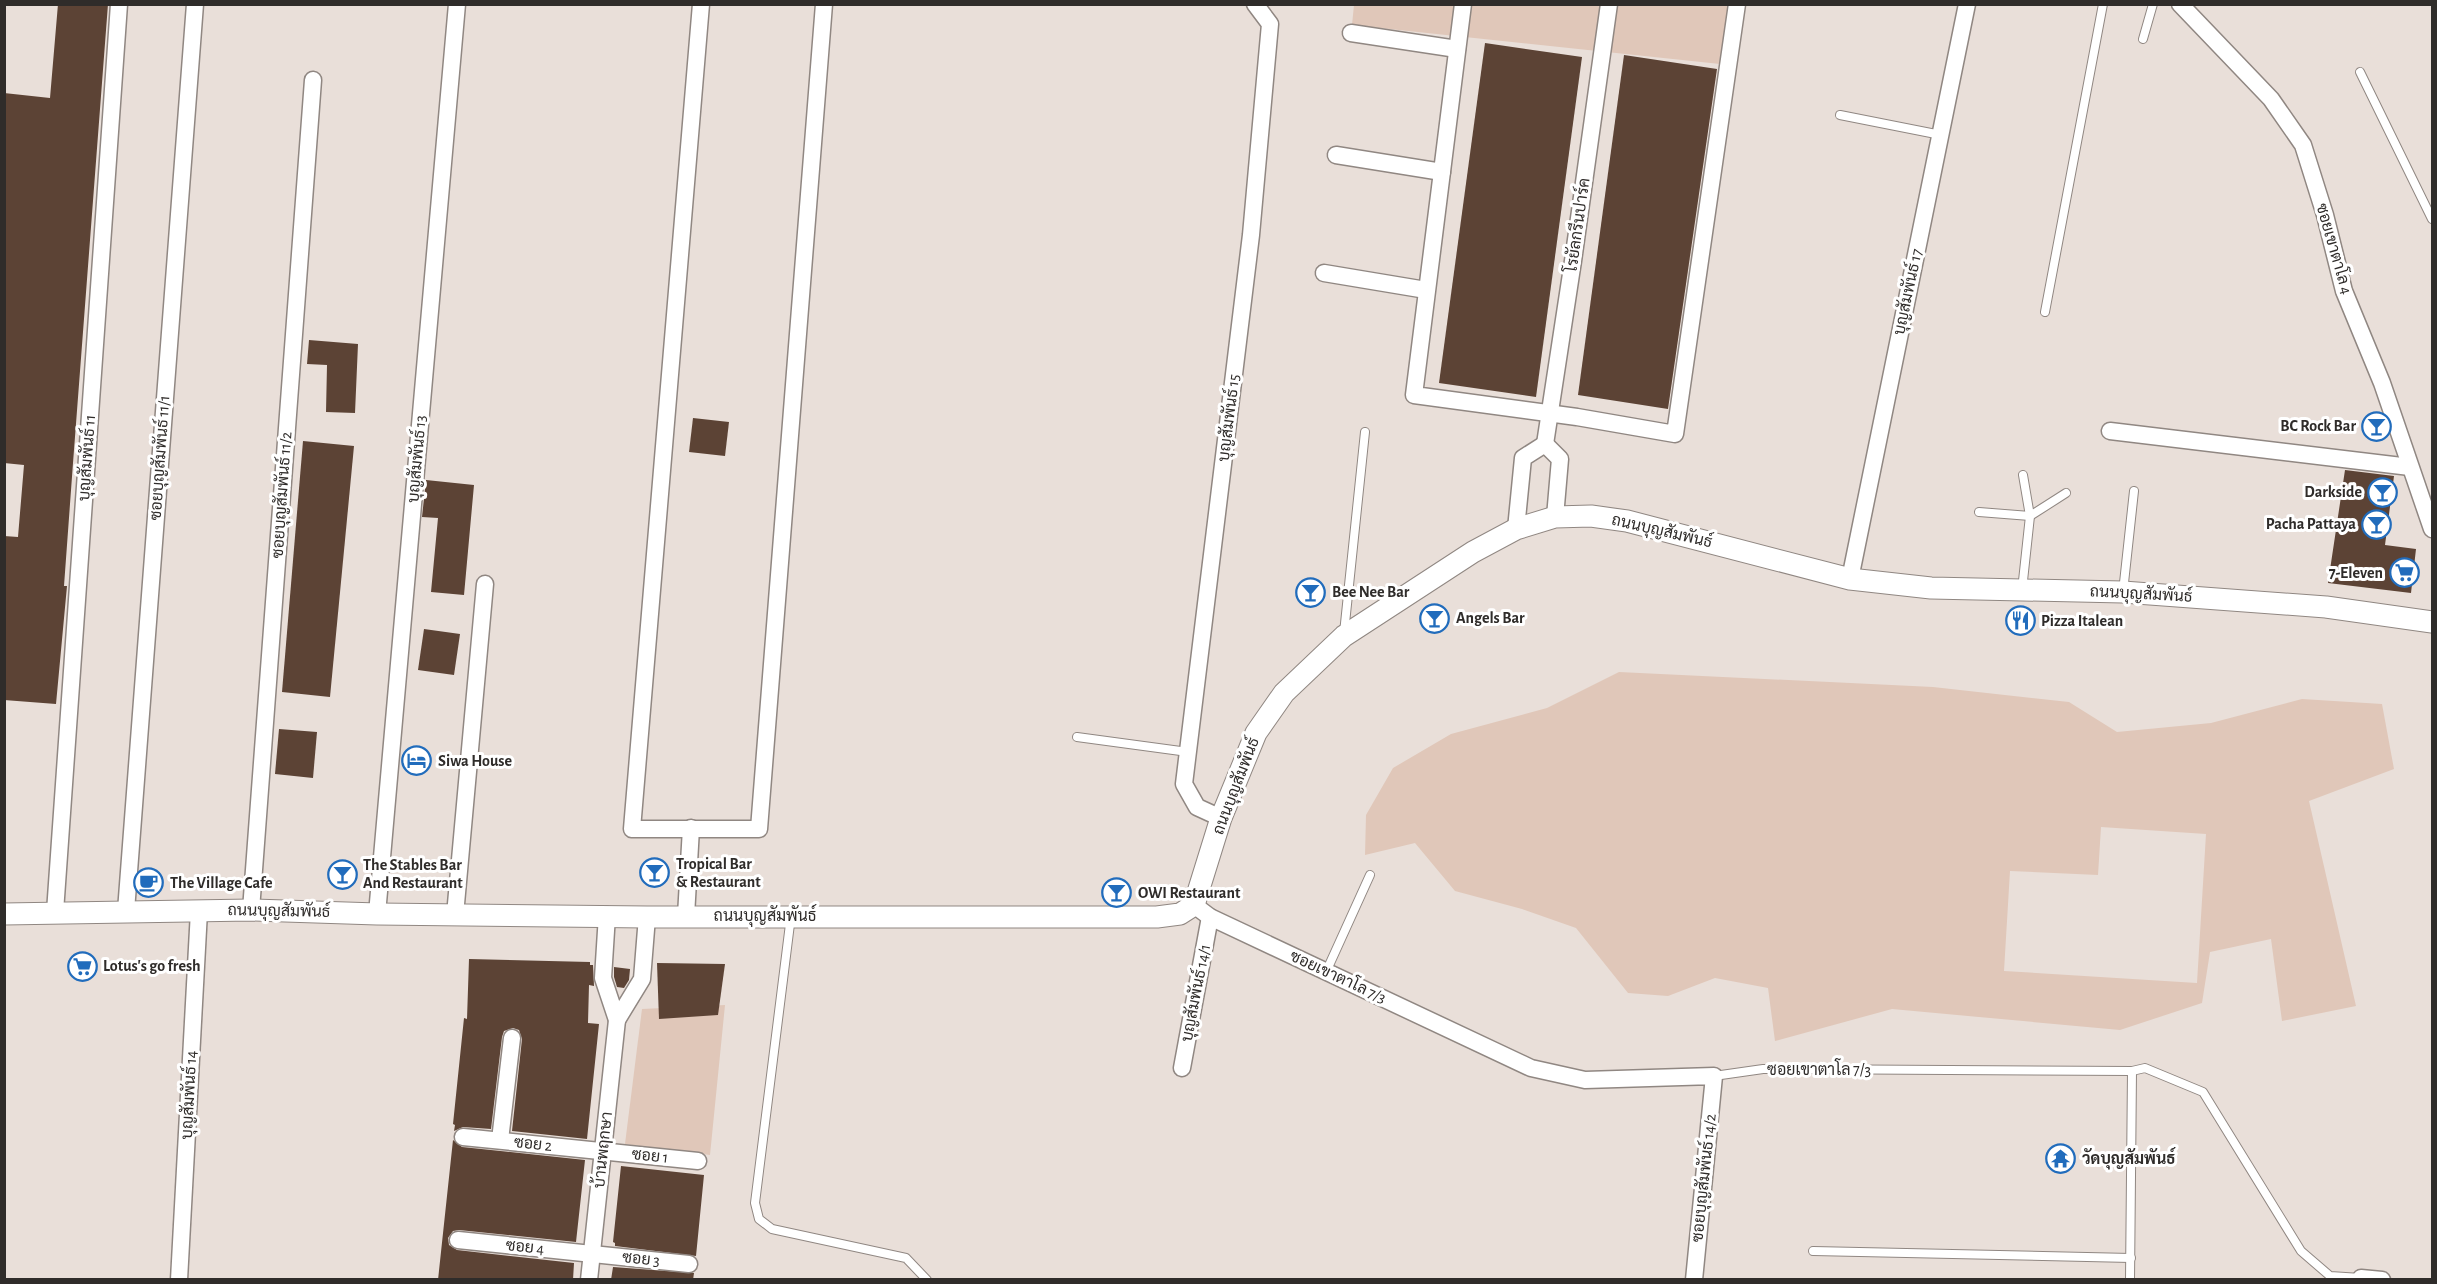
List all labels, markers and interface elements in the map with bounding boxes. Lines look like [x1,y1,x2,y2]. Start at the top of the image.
street label: โรยัลกรีนปาร์ค [1558,176,1593,274]
street label: ซอยเขาตาโล 4 [2313,201,2359,297]
street label: บุญสัมพันธ์ 17 [1886,246,1928,337]
street label: บุญสัมพันธ์ 15 [1211,373,1245,463]
street label: ซอยบุญสัมพันธ์ 11/1 [143,395,175,521]
bar icon: BC Rock Bar [2361,410,2393,442]
street label: บุญสัมพันธ์ 11 [71,414,101,502]
street label: บุญสัมพันธ์ 13 [400,414,432,504]
place label: BC Rock Bar [2280,418,2356,434]
street label: ซอยบุญสัมพันธ์ 11/2 [265,431,297,559]
bar icon: Darkside [2367,476,2399,508]
place label: Darkside [2304,484,2362,500]
street label: ถนนบุญสัมพันธ์ [1609,507,1715,553]
bar icon: Pacha Pattaya [2361,508,2393,540]
place label: Pacha Pattaya [2266,516,2356,533]
supermarket icon: 7-Eleven [2388,557,2420,589]
place label: 7-Eleven [2329,565,2383,581]
bar icon: Bee Nee Bar [1295,576,1327,608]
street label: ถนนบุญสัมพันธ์ [2089,578,2193,608]
place label: Bee Nee Bar [1332,584,1410,600]
bar icon: Angels Bar [1419,602,1451,634]
restaurant icon: Pizza Italean [2004,605,2036,637]
place label: Angels Bar [1456,610,1525,626]
place label: Pizza Italean [2041,613,2123,629]
street label: ถนนบุญสัมพันธ์ [1205,733,1265,838]
hotel icon: Siwa House [401,745,433,777]
place label: Siwa House [438,753,512,769]
place label: Tropical Bar & Restaurant [676,856,761,890]
place label: The Stables Bar And Restaurant [363,857,463,891]
bar icon: Tropical Bar & Restaurant [639,857,671,889]
bar icon: The Stables Bar And Restaurant [326,858,358,890]
cafe icon: The Village Cafe [133,867,165,899]
place label: The Village Cafe [170,875,273,891]
bar icon: OWI Restaurant [1101,877,1133,909]
place label: OWI Restaurant [1138,885,1241,901]
street label: ถนนบุญสัมพันธ์ [227,897,331,923]
street label: ถนนบุญสัมพันธ์ [714,903,817,927]
street label: บุญสัมพันธ์ 14/1 [1174,942,1216,1044]
street label: ซอยเขาตาโล 7/3 [1288,944,1390,1006]
supermarket icon: Lotus's go fresh [66,950,98,982]
place label: Lotus's go fresh [103,958,201,974]
street label: บุญสัมพันธ์ 14 [174,1050,202,1140]
street label: ซอยเขาตาโล 7/3 [1767,1058,1871,1078]
street label: บ้านพฤกษา [588,1111,616,1189]
street label: ซอยบุญสัมพันธ์ 14/2 [1684,1112,1722,1243]
street label: ซอย 2 [513,1134,553,1154]
temple icon: วัดบุญสัมพันธ์ [2045,1143,2077,1175]
street label: ซอย 1 [631,1146,669,1166]
place label: วัดบุญสัมพันธ์ [2082,1147,2177,1170]
street label: ซอย 4 [505,1237,545,1257]
street label: ซอย 3 [621,1249,661,1269]

